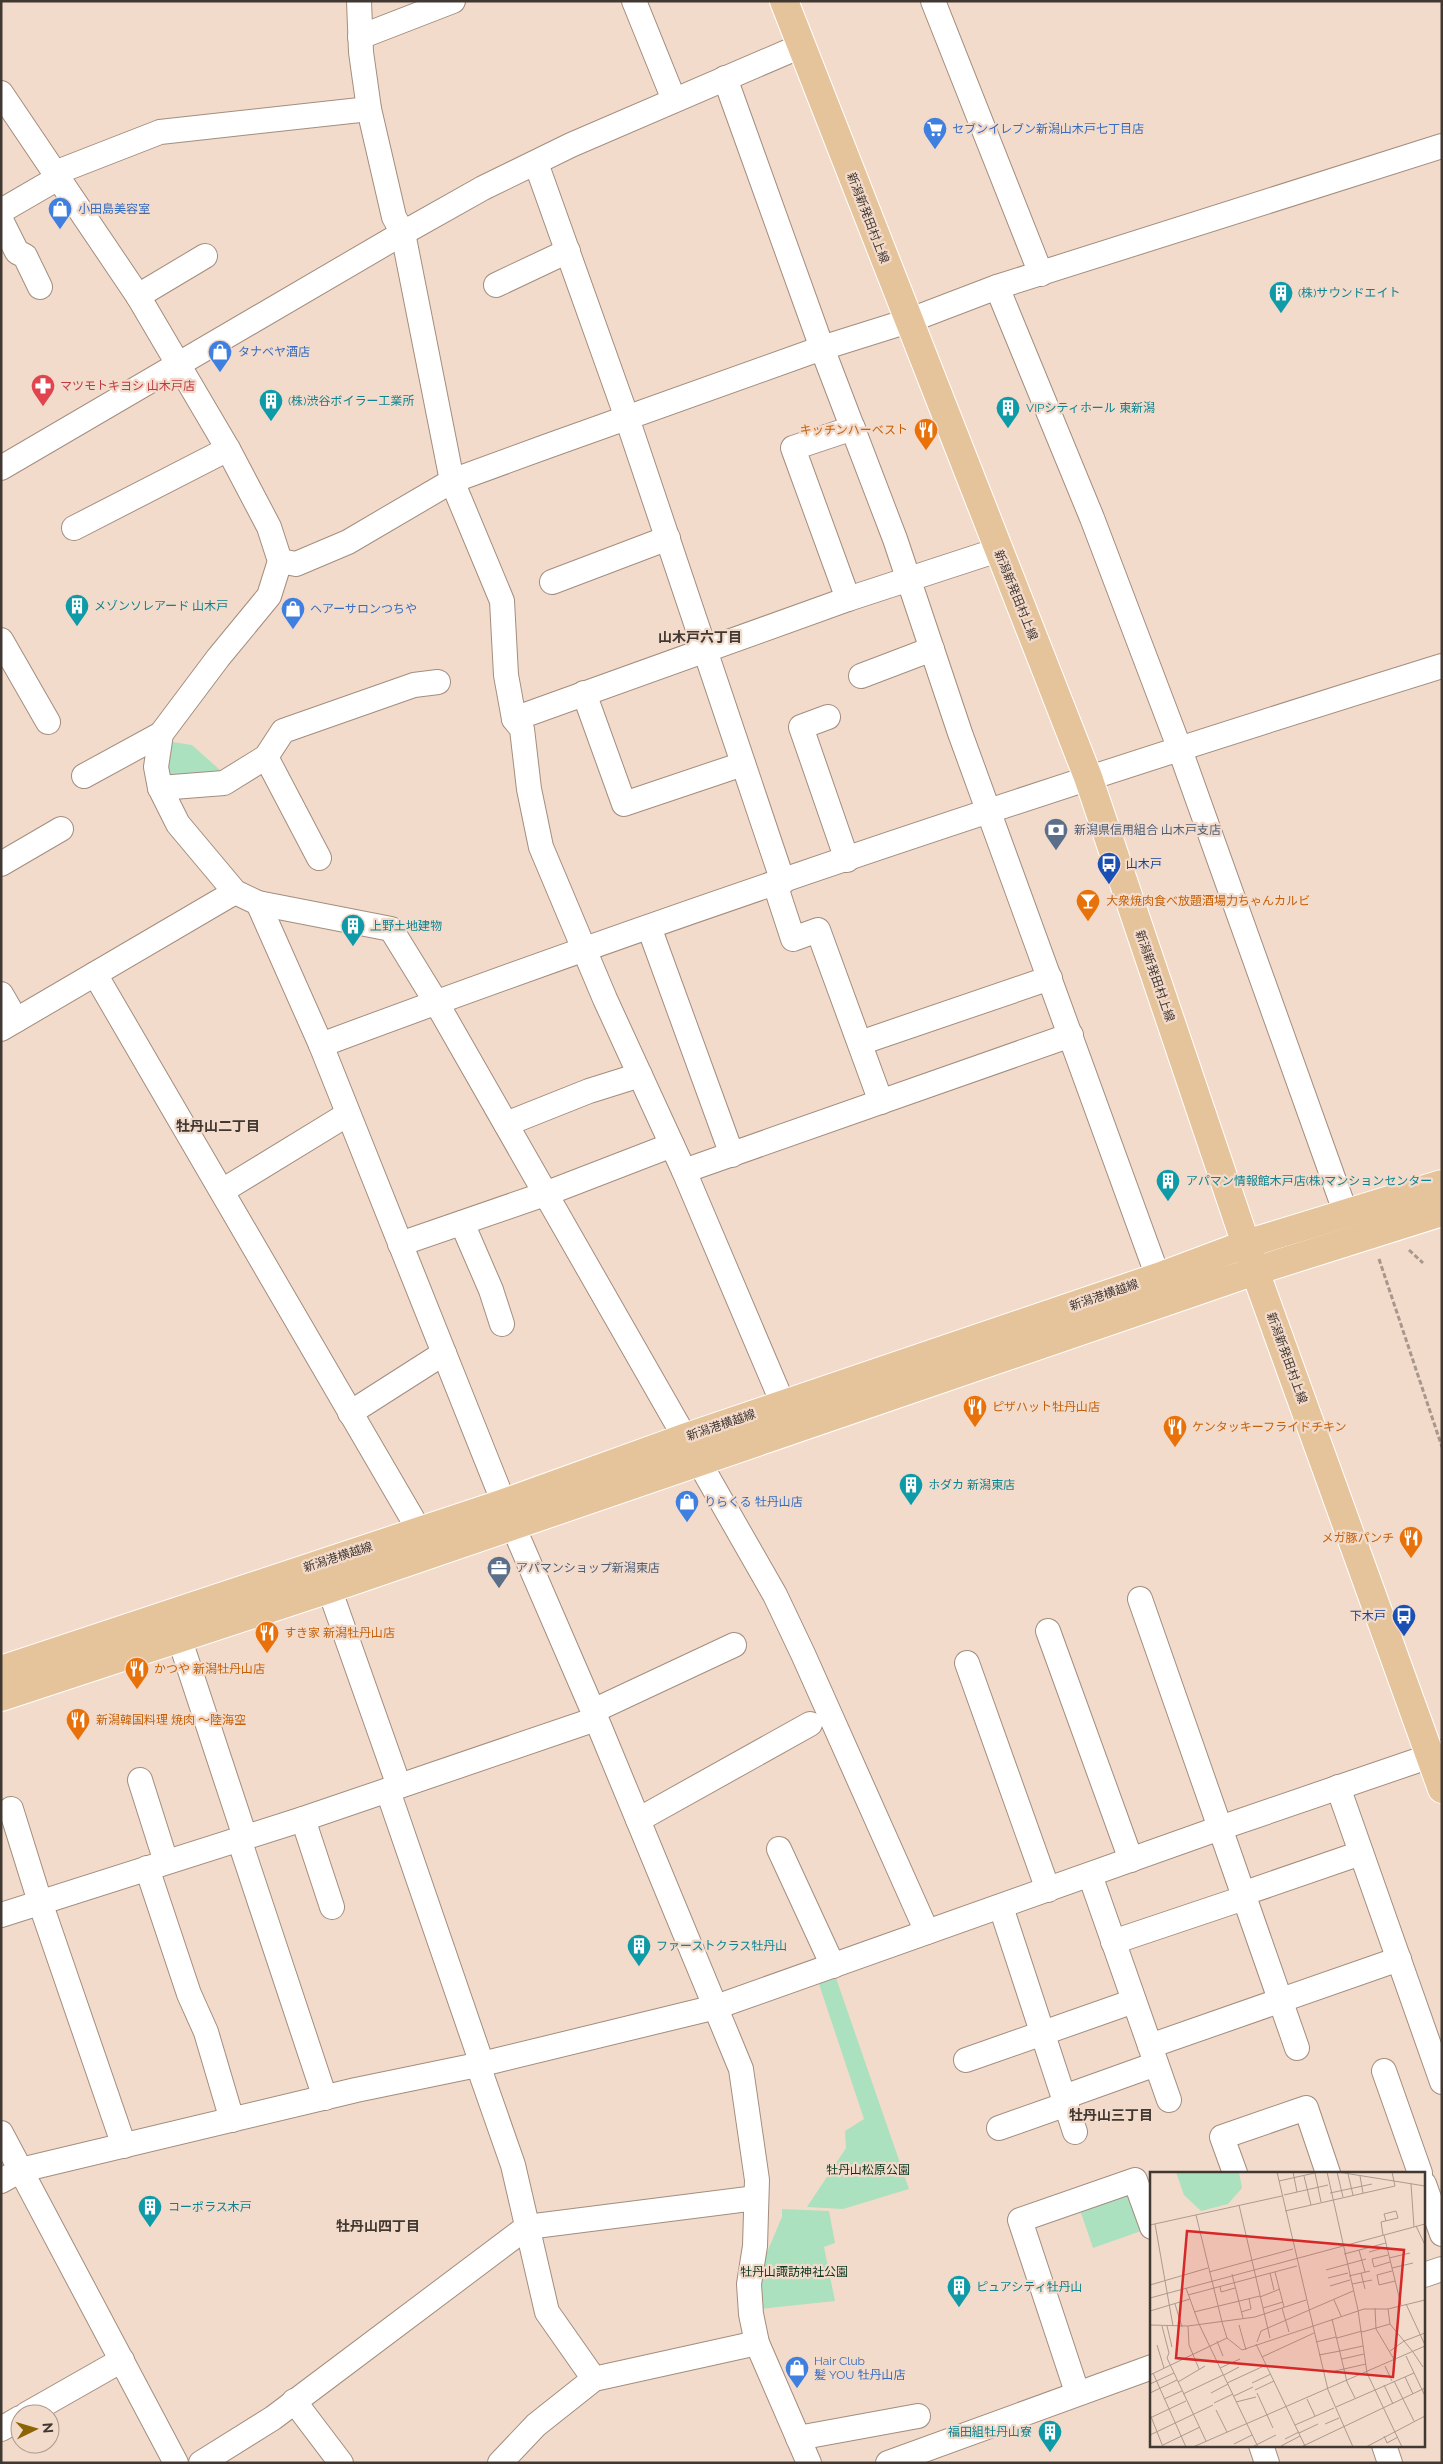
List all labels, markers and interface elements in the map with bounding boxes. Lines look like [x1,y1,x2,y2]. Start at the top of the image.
supermarket icon: セブンイレブン新潟山木戸七丁目店 [922,116,948,150]
place label: セブンイレブン新潟山木戸七丁目店 [952,122,1144,136]
street label: 新潟新発田村上線 [844,171,892,265]
shop icon: 小田島美容室 [47,196,73,230]
place label: 小田島美容室 [78,202,150,216]
building icon: (株)サウンドエイト [1268,280,1294,314]
place label: (株)サウンドエイト [1298,286,1400,300]
shop icon: タナベヤ酒店 [207,339,233,373]
place label: タナベヤ酒店 [238,345,310,359]
pharmacy icon: マツモトキヨシ 山木戸店 [30,373,56,407]
place label: マツモトキヨシ 山木戸店 [60,379,195,393]
building icon: (株)渋谷ボイラー工業所 [258,388,284,422]
place label: (株)渋谷ボイラー工業所 [288,394,414,408]
building icon: VIPシティホール 東新潟 [995,395,1021,429]
place label: VIPシティホール 東新潟 [1026,401,1155,415]
restaurant icon: キッチンハーベスト [913,417,939,451]
place label: キッチンハーベスト [800,423,908,437]
street label: 新潟新発田村上線 [992,548,1040,642]
building icon: メゾンソレアード 山木戸 [64,593,90,627]
shop icon: ヘアーサロンつちや [280,596,306,630]
place label: メゾンソレアード 山木戸 [94,599,228,613]
place label: ヘアーサロンつちや [310,602,417,616]
district label: 山木戸六丁目 [658,629,742,645]
bank icon: 新潟県信用組合 山木戸支店 [1043,817,1069,851]
place label: 新潟県信用組合 山木戸支店 [1074,823,1221,837]
bus stop icon: 山木戸 [1096,851,1122,885]
place label: 山木戸 [1126,857,1162,871]
bar icon: 大衆焼肉食べ放題酒場力ちゃんカルビ [1075,888,1101,922]
place label: 大衆焼肉食べ放題酒場力ちゃんカルビ [1106,894,1310,908]
building icon: 上野土地建物 [340,913,366,947]
place label: 上野土地建物 [370,919,442,933]
street label: 新潟新発田村上線 [1133,928,1177,1024]
district label: 牡丹山二丁目 [176,1118,260,1134]
building icon: アパマン情報館木戸店(株)マンションセンター [1155,1168,1181,1202]
place label: アパマン情報館木戸店(株)マンションセンター [1186,1174,1432,1188]
street label: 新潟港横越線 [1068,1277,1140,1313]
street label: 新潟新発田村上線 [1264,1310,1310,1406]
restaurant icon: ピザハット牡丹山店 [962,1394,988,1428]
place label: ピザハット牡丹山店 [992,1400,1100,1414]
street label: 新潟港横越線 [685,1407,757,1443]
restaurant icon: ケンタッキーフライドチキン [1162,1414,1188,1448]
place label: ケンタッキーフライドチキン [1192,1420,1347,1434]
building icon: ホダカ 新潟東店 [898,1472,924,1506]
place label: ホダカ 新潟東店 [928,1478,1015,1492]
shop icon: りらくる 牡丹山店 [674,1489,700,1523]
place label: りらくる 牡丹山店 [704,1495,803,1509]
restaurant icon: メガ豚パンチ [1398,1525,1424,1559]
place label: メガ豚パンチ [1321,1531,1394,1545]
street label: 新潟港横越線 [302,1539,374,1575]
office icon: アパマンショップ新潟東店 [486,1555,512,1589]
place label: アパマンショップ新潟東店 [516,1561,660,1575]
bus stop icon: 下木戸 [1391,1603,1417,1637]
place label: 下木戸 [1350,1609,1386,1623]
restaurant icon: すき家 新潟牡丹山店 [254,1620,280,1654]
place label: すき家 新潟牡丹山店 [284,1626,395,1640]
restaurant icon: かつや 新潟牡丹山店 [124,1656,150,1690]
place label: かつや 新潟牡丹山店 [154,1662,265,1676]
restaurant icon: 新潟韓国料理 焼肉 ～陸海空 [65,1707,91,1741]
place label: 新潟韓国料理 焼肉 ～陸海空 [96,1713,246,1727]
building icon: ファーストクラス牡丹山 [626,1933,652,1967]
place label: ファーストクラス牡丹山 [656,1939,787,1953]
district label: 牡丹山三丁目 [1069,2107,1153,2123]
park label: 牡丹山松原公園 [826,2163,910,2177]
inset map [1150,2172,1426,2446]
building icon: コーポラス木戸 [137,2194,163,2228]
place label: コーポラス木戸 [168,2200,252,2214]
district label: 牡丹山四丁目 [336,2218,420,2234]
park label: 牡丹山諏訪神社公園 [740,2265,848,2279]
building icon: ピュアシティ牡丹山 [946,2274,972,2308]
place label: ピュアシティ牡丹山 [976,2280,1083,2294]
place label: Hair Club 髪 YOU 牡丹山店 [814,2354,905,2382]
shop icon: Hair Club 髪 YOU 牡丹山店 [784,2355,810,2389]
north arrow [10,2404,60,2454]
building icon: 福田組牡丹山寮 [1037,2419,1063,2453]
text: N [40,2422,56,2434]
place label: 福田組牡丹山寮 [948,2425,1032,2439]

